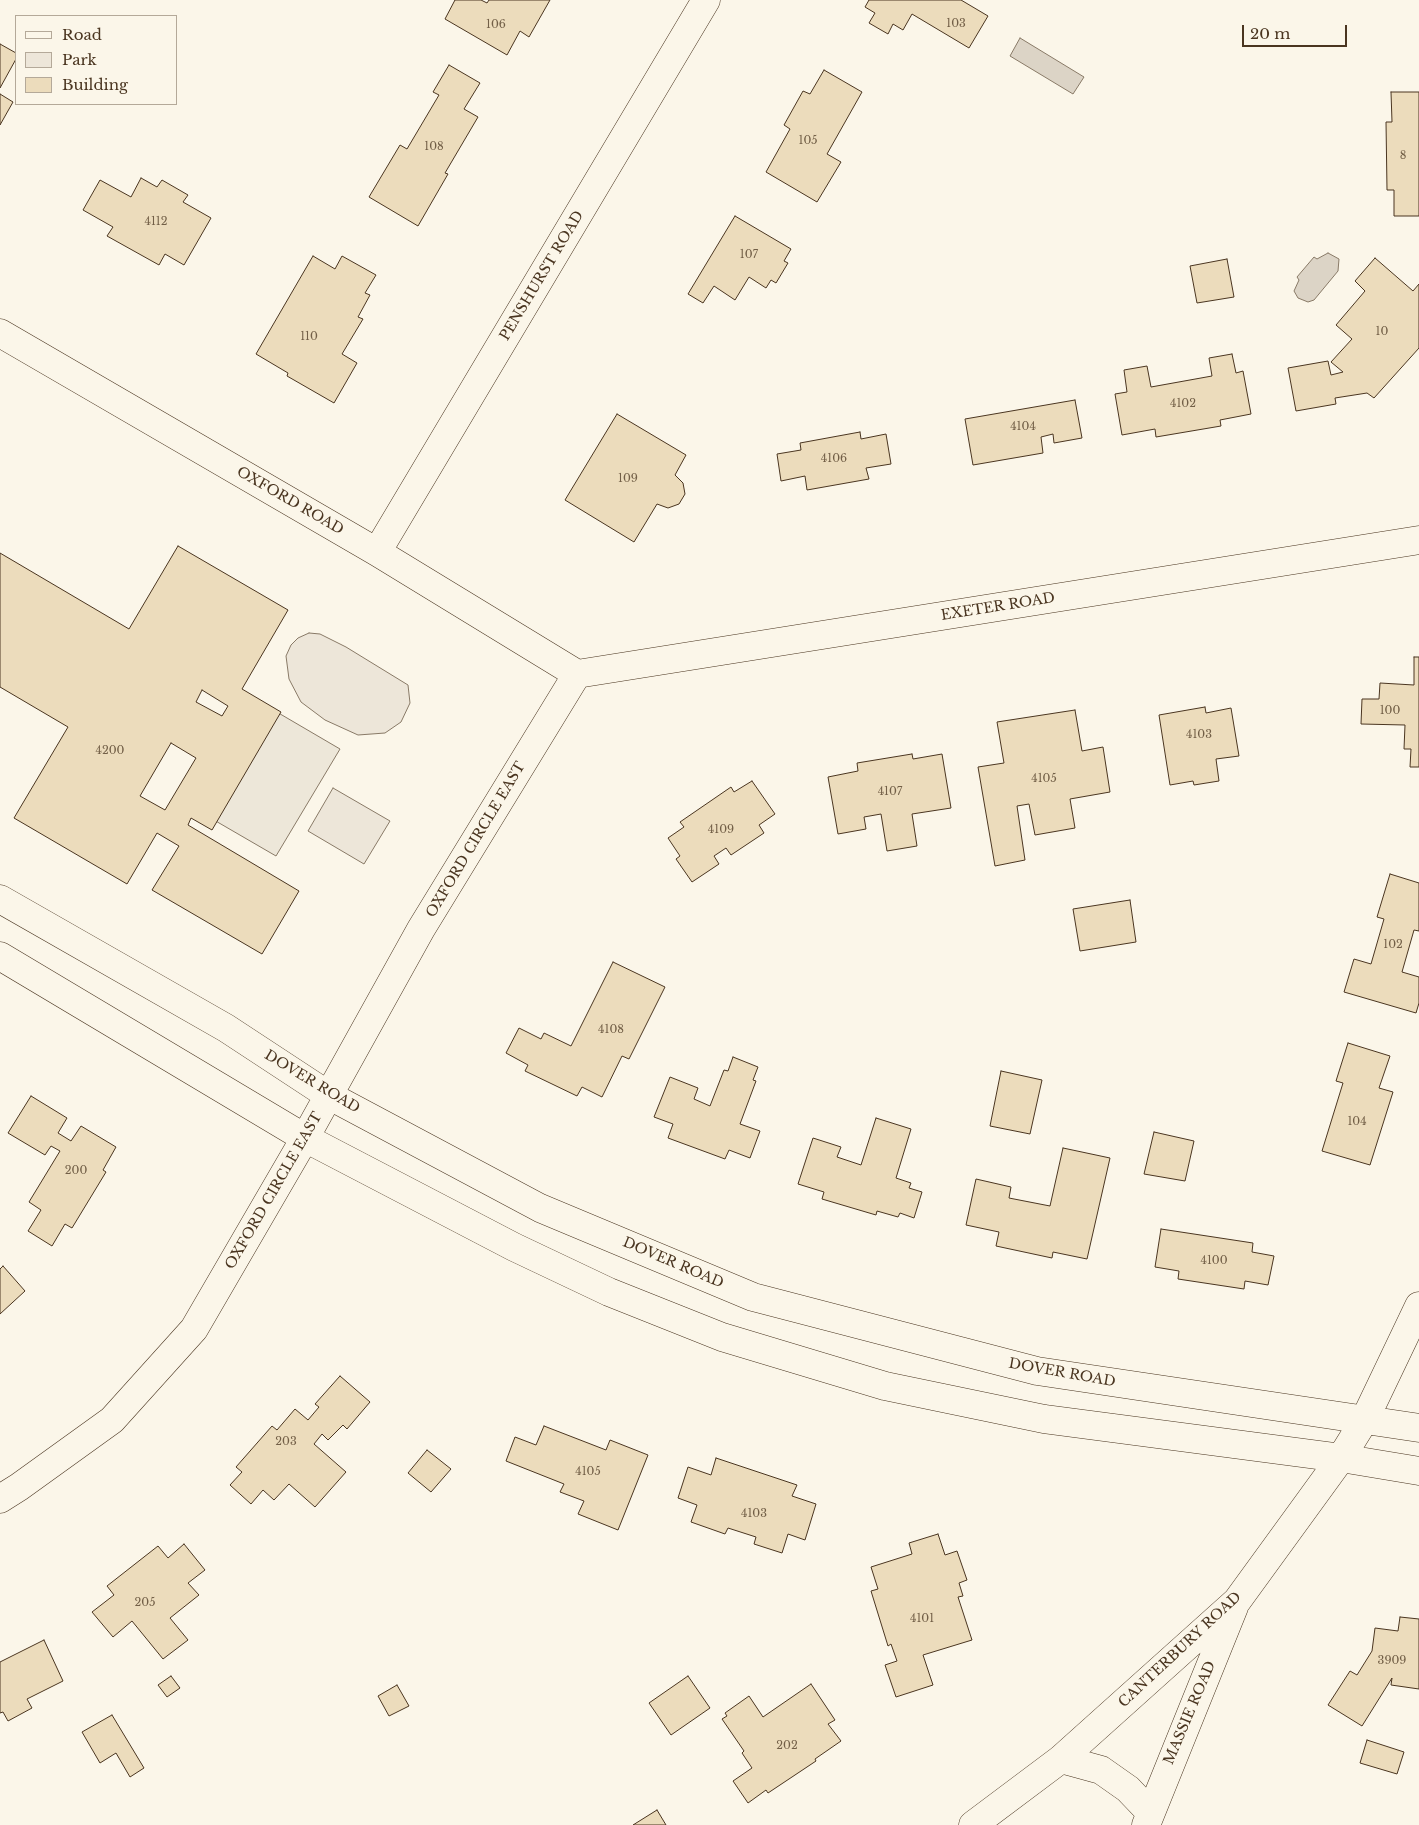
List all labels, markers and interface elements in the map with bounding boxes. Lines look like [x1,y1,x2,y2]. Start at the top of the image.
legend [15,15,178,105]
scale bar [1244,15,1349,47]
house number: 103 [946,17,966,31]
house number: 106 [486,18,506,32]
text: 20 m [1250,24,1290,43]
text: Road [62,25,102,44]
text: Park [62,50,97,69]
text: Building [62,75,128,94]
house number: 105 [798,134,818,148]
house number: 108 [424,140,444,154]
house number: 8 [1400,149,1406,163]
street label: PENSHURST ROAD [497,208,587,344]
house number: 4112 [144,215,168,229]
house number: 107 [740,248,758,262]
house number: 10 [1376,325,1388,339]
house number: 110 [300,330,318,344]
house number: 4102 [1170,397,1196,411]
house number: 4104 [1010,420,1036,434]
house number: 4106 [821,452,847,466]
street label: OXFORD ROAD [233,464,347,538]
house number: 109 [618,472,638,486]
street label: EXETER ROAD [940,590,1056,624]
house number: 100 [1380,704,1400,718]
house number: 4103 [1186,728,1212,742]
house number: 4200 [96,744,124,758]
street label: OXFORD CIRCLE EAST [423,759,529,921]
house number: 4105 [1031,772,1057,786]
house number: 4107 [878,785,902,799]
house number: 4109 [708,823,734,837]
house number: 102 [1383,938,1403,952]
house number: 4108 [598,1023,624,1037]
street label: DOVER ROAD [261,1047,363,1117]
street label: OXFORD CIRCLE EAST [222,1109,326,1273]
house number: 104 [1347,1115,1367,1129]
house number: 200 [65,1164,87,1178]
street label: DOVER ROAD [620,1234,726,1292]
house number: 4100 [1200,1254,1228,1268]
street label: DOVER ROAD [1007,1355,1117,1391]
house number: 203 [275,1435,297,1449]
house number: 4105 [575,1465,601,1479]
house number: 4103 [741,1507,767,1521]
street label: CANTERBURY ROAD [1115,1589,1245,1711]
house number: 205 [135,1596,155,1610]
house number: 4101 [910,1612,934,1626]
house number: 3909 [1378,1654,1406,1668]
street label: MASSIE ROAD [1161,1659,1219,1767]
house number: 202 [776,1739,798,1753]

